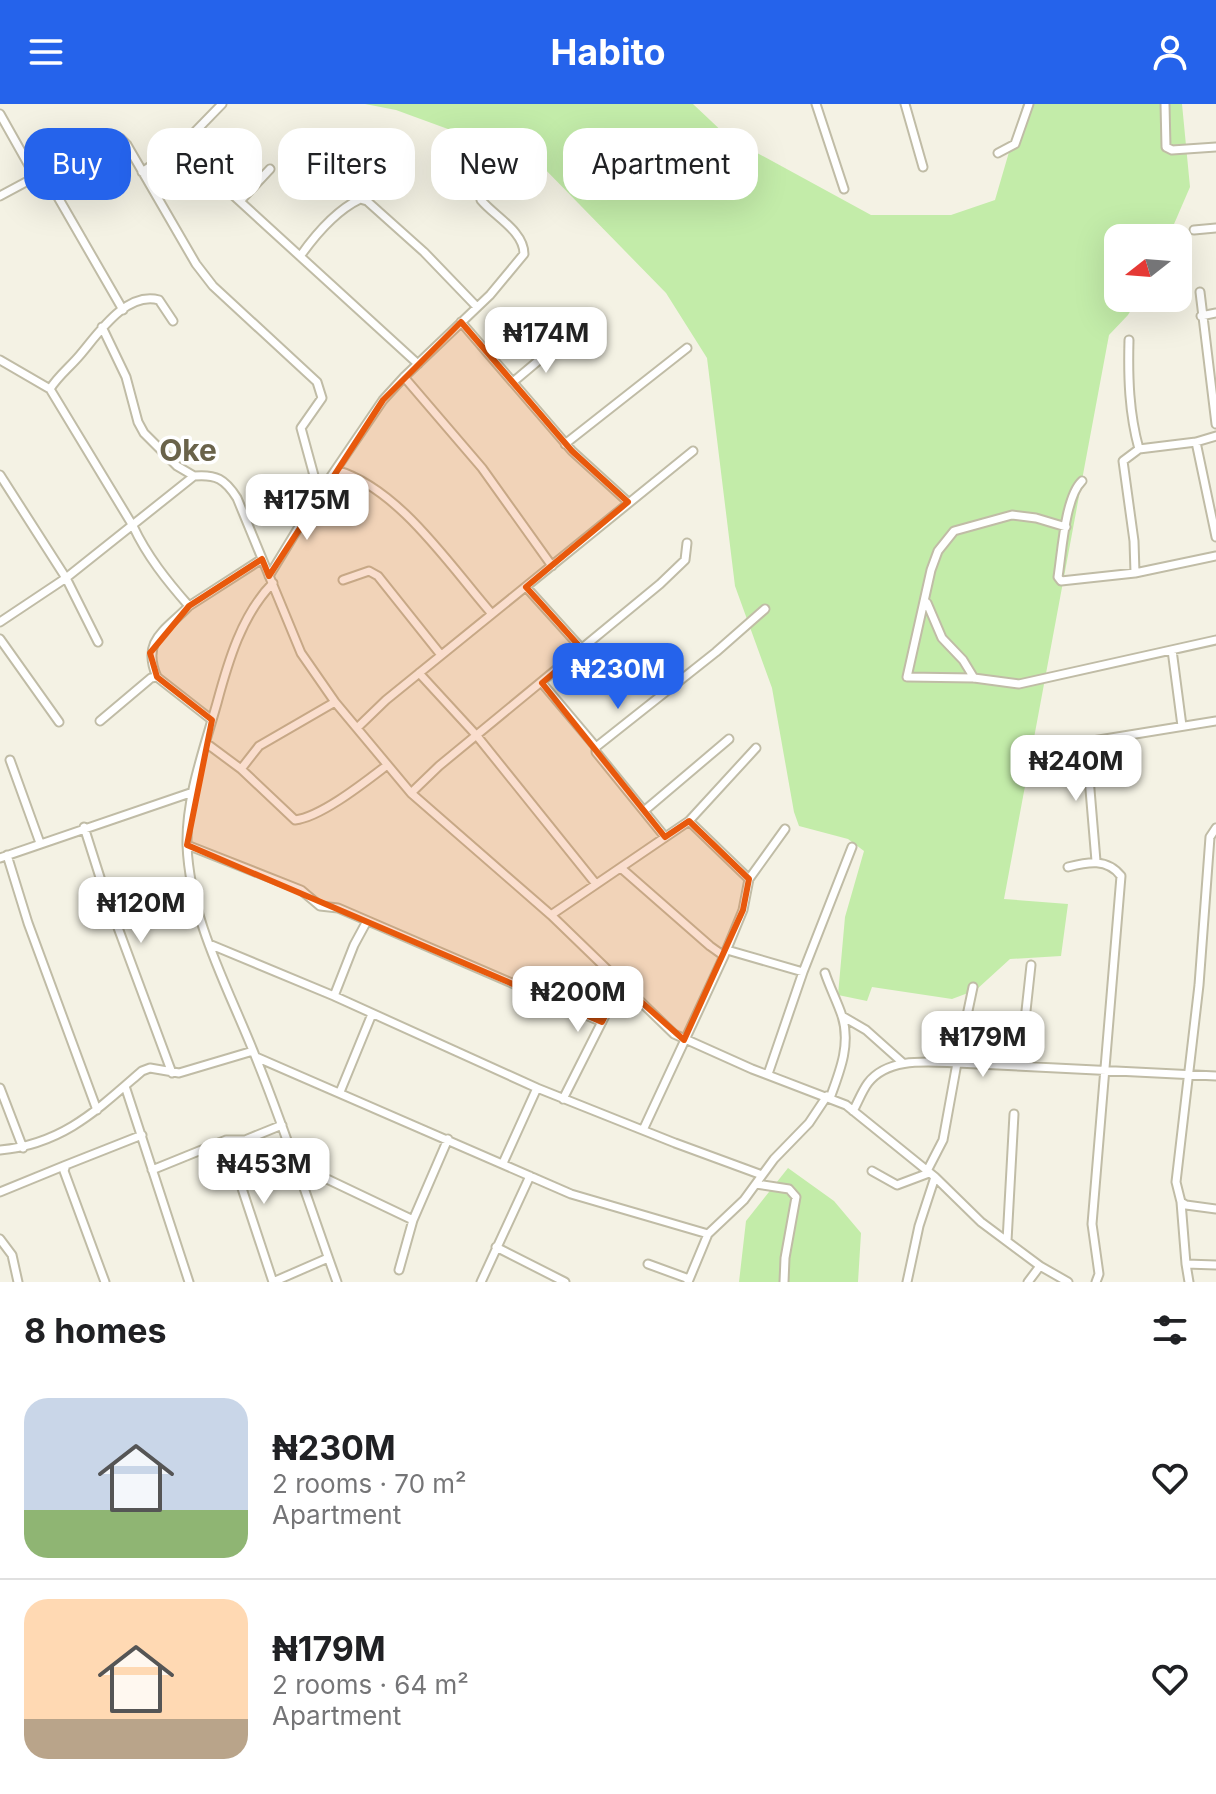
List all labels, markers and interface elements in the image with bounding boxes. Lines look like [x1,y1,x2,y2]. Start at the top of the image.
icon: menu [24,30,68,74]
text: Habito [550,30,666,74]
icon: person [1148,30,1192,74]
chip: Buy [24,128,131,200]
chip: Rent [147,128,262,200]
chip: Filters [278,128,415,200]
chip: New [431,128,547,200]
chip: Apartment [563,128,758,200]
north arrow [1104,224,1192,312]
map controls [1104,224,1192,312]
pin: ₦174M [490,307,602,375]
text: ₦174M [503,317,589,348]
district label: Oke [159,432,217,468]
pin: ₦175M [251,474,363,542]
text: ₦175M [264,484,350,515]
pin: ₦230M [562,643,674,711]
text: ₦230M [571,653,665,684]
pin: ₦240M [1020,735,1132,803]
text: ₦240M [1029,745,1124,776]
pin: ₦120M [85,877,197,945]
text: ₦120M [96,887,186,918]
pin: ₦200M [522,966,634,1034]
text: ₦200M [530,976,626,1007]
pin: ₦179M [927,1011,1039,1079]
text: ₦179M [940,1021,1026,1052]
pin: ₦453M [208,1138,320,1206]
text: ₦453M [217,1148,311,1179]
icon: filters [1148,1308,1192,1352]
text: 8 homes [24,1310,167,1351]
text: ₦230M [272,1427,396,1468]
icon: home [88,1430,184,1526]
icon: heart [1148,1456,1192,1500]
text: 2 rooms · 70 m² [272,1468,467,1499]
text: Apartment [272,1499,401,1530]
text: ₦179M [272,1628,386,1669]
icon: home [88,1631,184,1727]
icon: heart [1148,1657,1192,1701]
text: 2 rooms · 64 m² [272,1669,469,1700]
text: Apartment [272,1700,401,1731]

